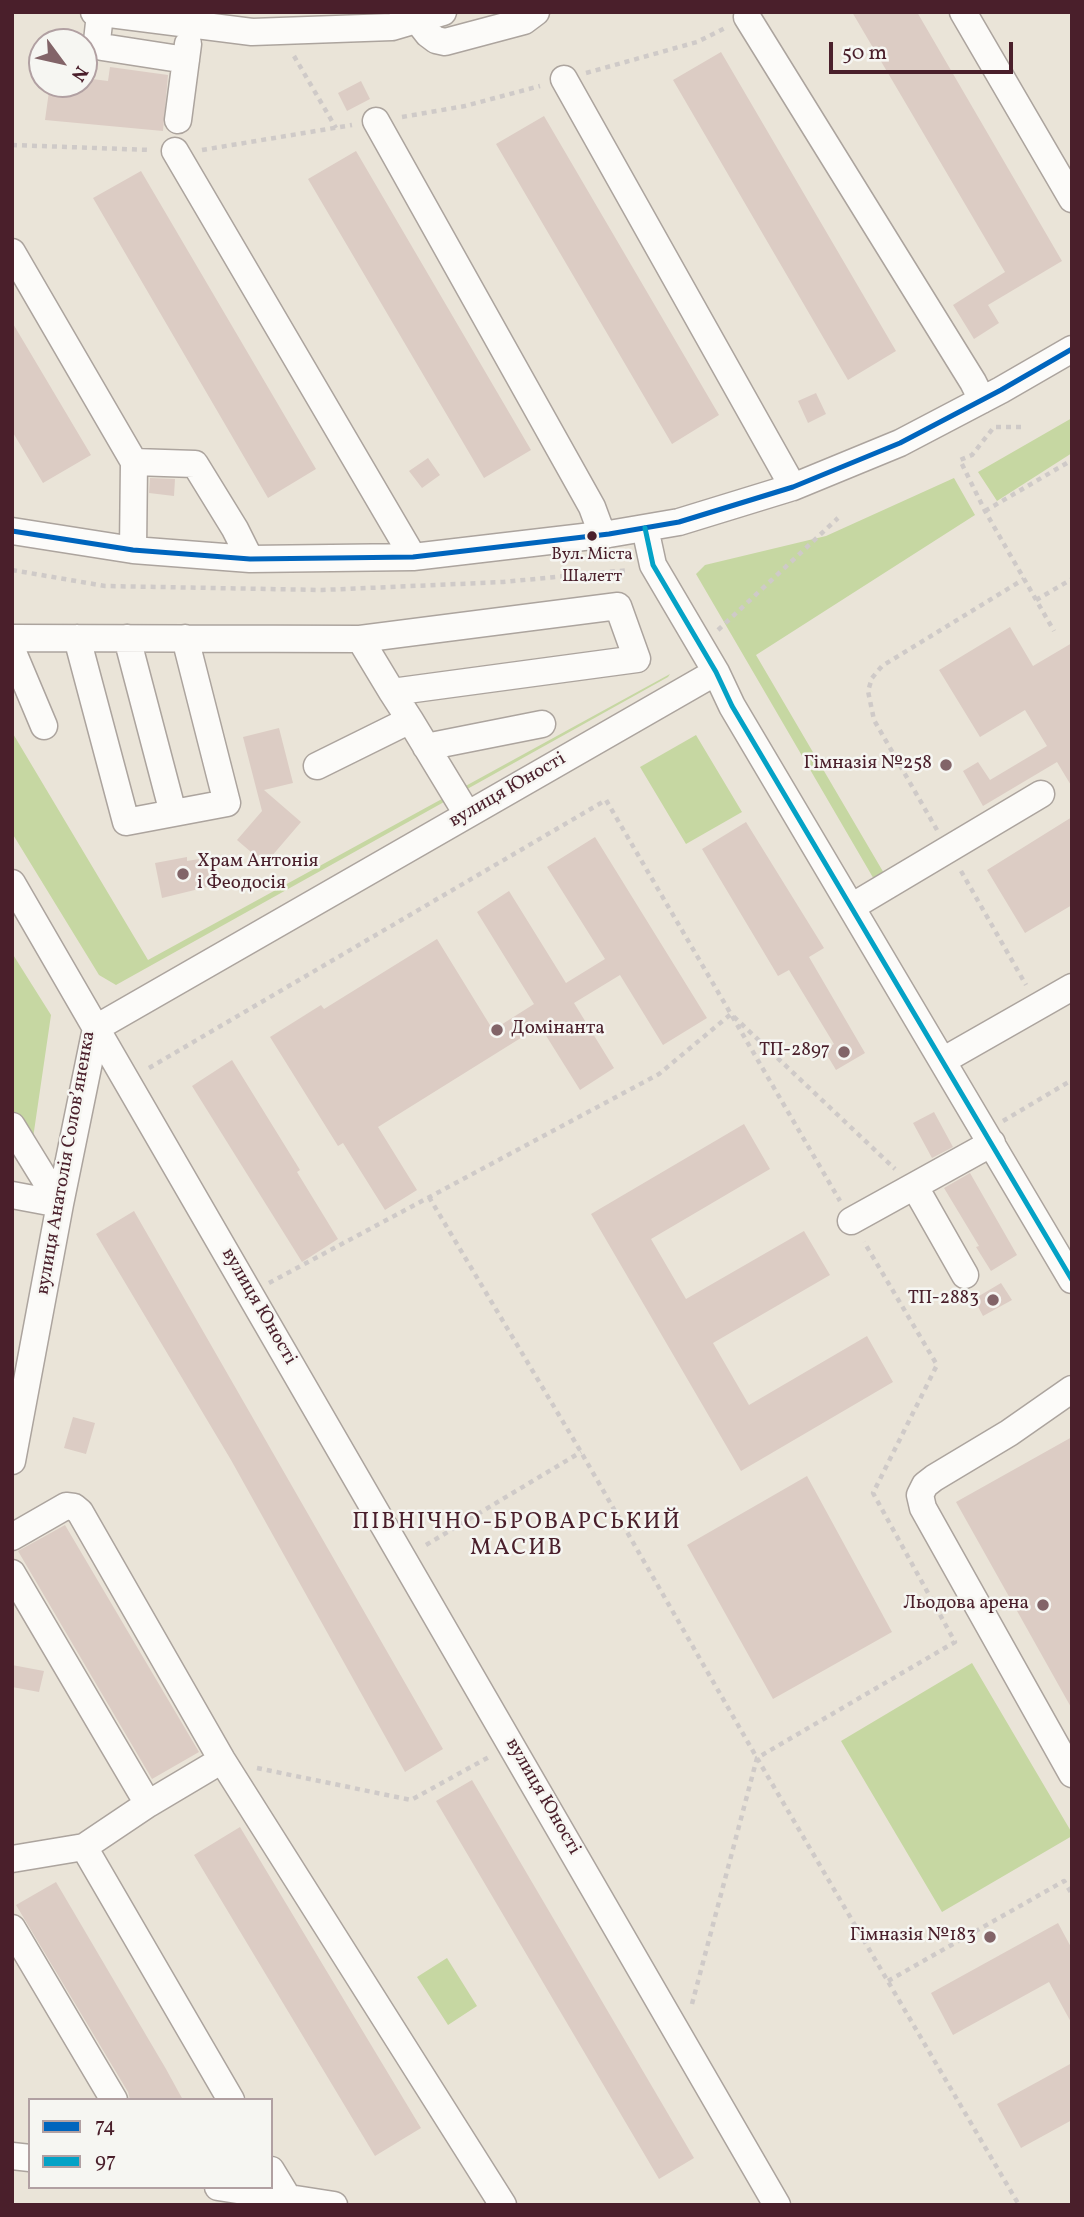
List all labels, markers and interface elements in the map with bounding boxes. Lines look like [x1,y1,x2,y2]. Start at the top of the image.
north arrow [28,28,98,98]
scale bar [832,28,1016,72]
text: 50 m [842,39,887,68]
text: N [64,60,94,86]
marker: Вул. Міста Шалетт [585,529,599,543]
place label: Вул. Міста Шалетт [551,546,633,586]
street label: вулиця Юності [446,748,570,834]
place label: Гімназія №258 [804,754,932,776]
marker: Гімназія №258 [938,757,954,773]
place label: Храм Антонія і Феодосія [197,852,319,896]
marker: Храм Антонія і Феодосія [175,866,191,882]
place label: Домінанта [511,1019,605,1041]
marker: Домінанта [489,1022,505,1038]
street label: вулиця Анатолія Соловʼяненка [33,1029,101,1297]
place label: ТП-2897 [759,1041,830,1063]
marker: ТП-2897 [836,1044,852,1060]
street label: вулиця Юності [215,1245,301,1369]
place label: ТП-2883 [908,1289,979,1311]
marker: ТП-2883 [985,1292,1001,1308]
district label: ПІВНІЧНО-БРОВАРСЬКИЙ МАСИВ [355,1510,679,1564]
place label: Льодова арена [903,1594,1029,1616]
marker: Льодова арена [1035,1597,1051,1613]
street label: вулиця Юності [499,1735,585,1859]
place label: Гімназія №183 [850,1926,976,1948]
marker: Гімназія №183 [982,1929,998,1945]
legend [28,2098,273,2189]
text: 74 [95,2112,116,2141]
text: 97 [95,2147,116,2176]

